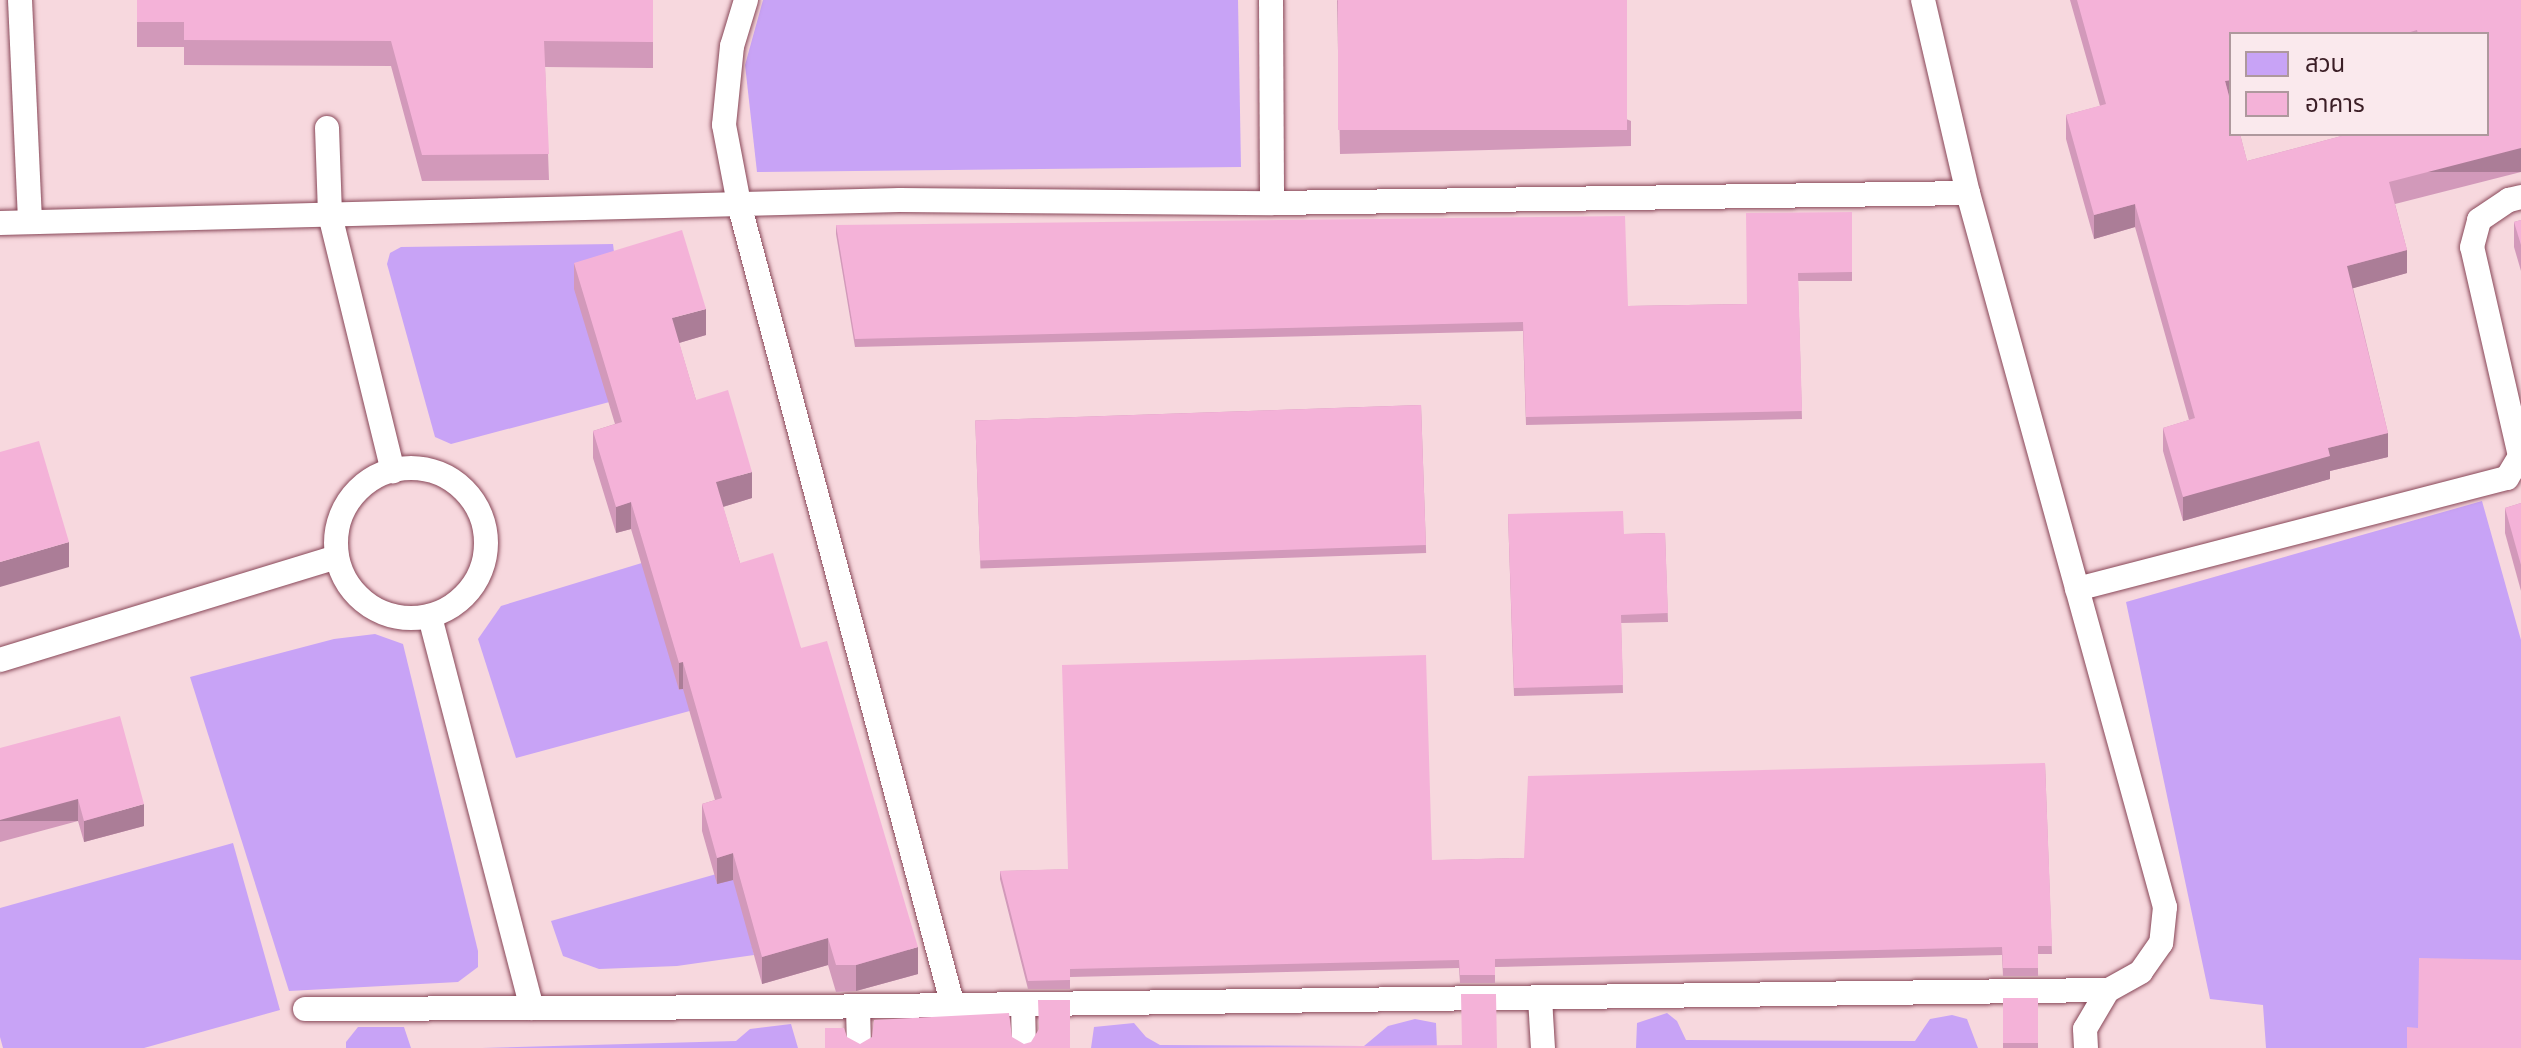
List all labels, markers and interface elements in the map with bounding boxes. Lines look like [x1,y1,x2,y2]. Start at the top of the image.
legend [2229,32,2489,136]
text: สวน [2305,46,2345,81]
text: อาคาร [2305,86,2365,121]

